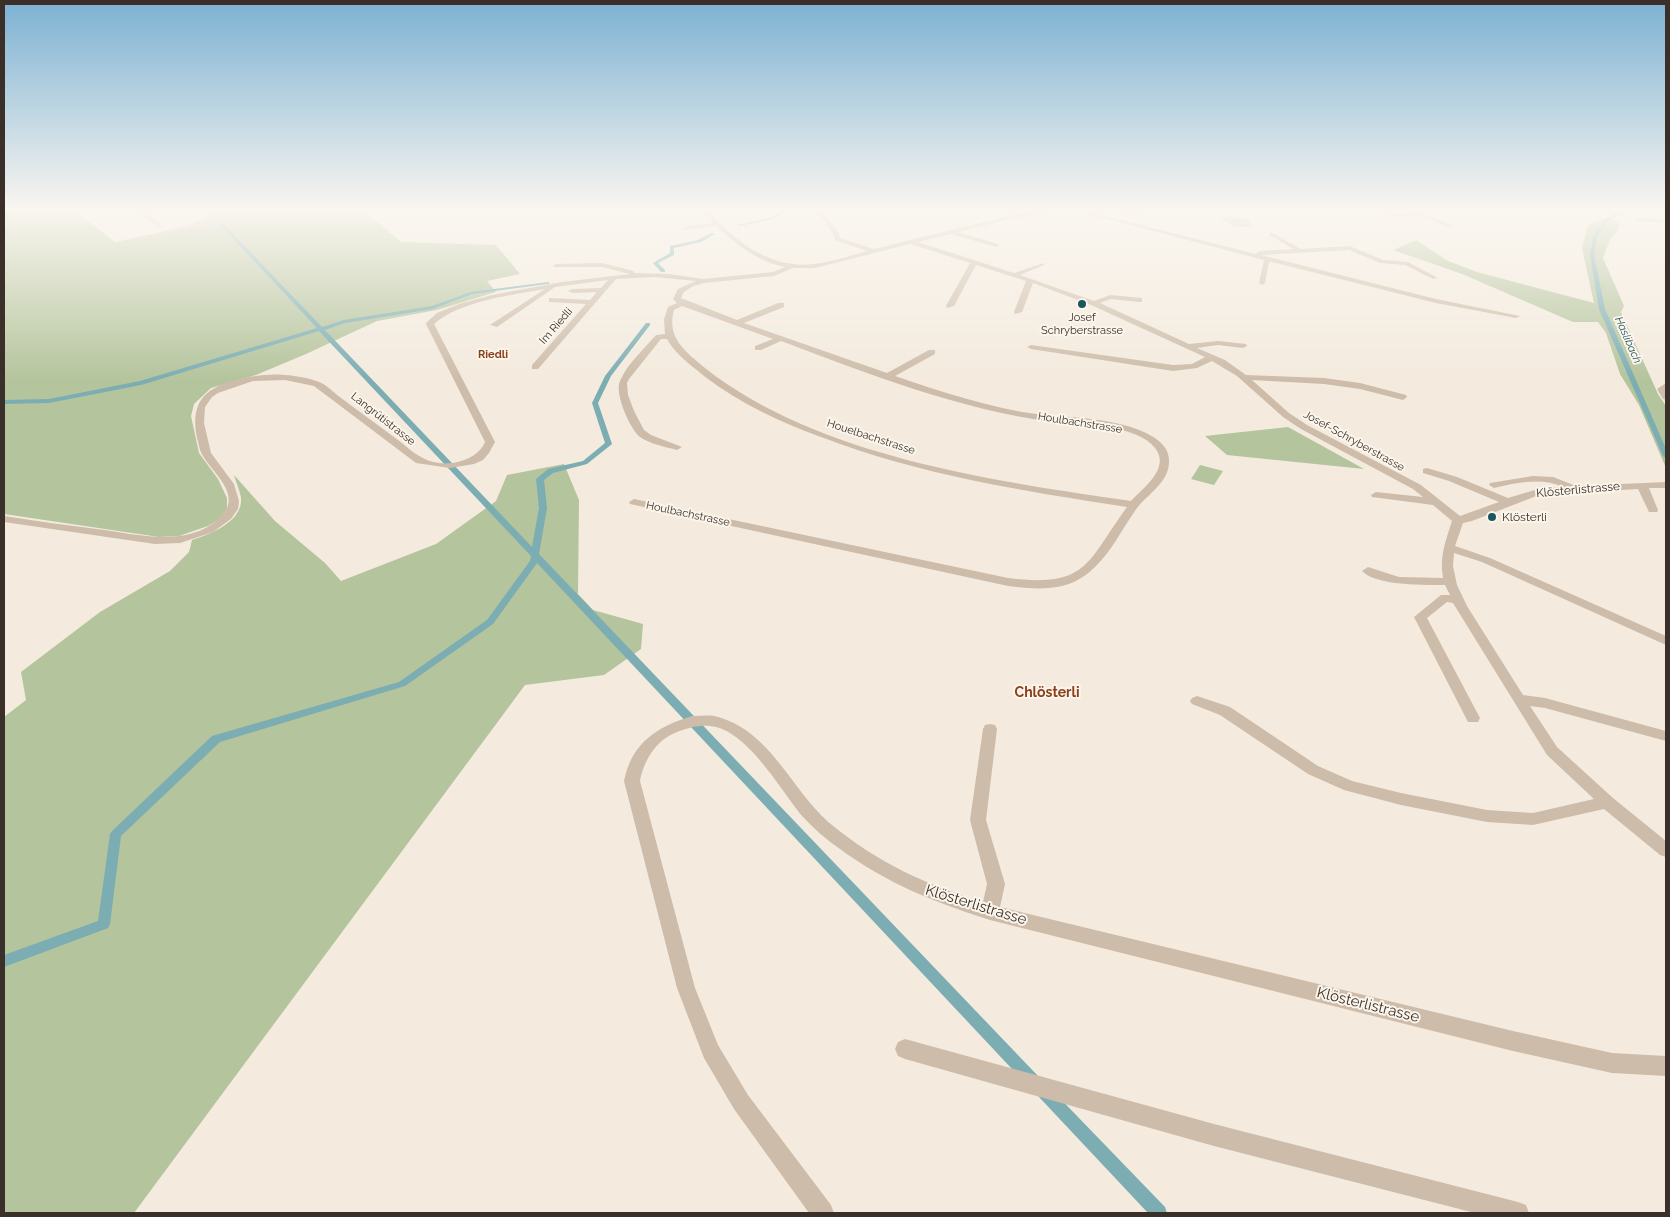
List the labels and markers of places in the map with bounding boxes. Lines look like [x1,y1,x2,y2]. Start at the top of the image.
marker: Josef Schryberstrasse [1076,298,1088,310]
place label: Josef Schryberstrasse [1041,311,1123,337]
place label: Klösterli [1502,510,1547,524]
marker: Klösterli [1486,511,1498,523]

